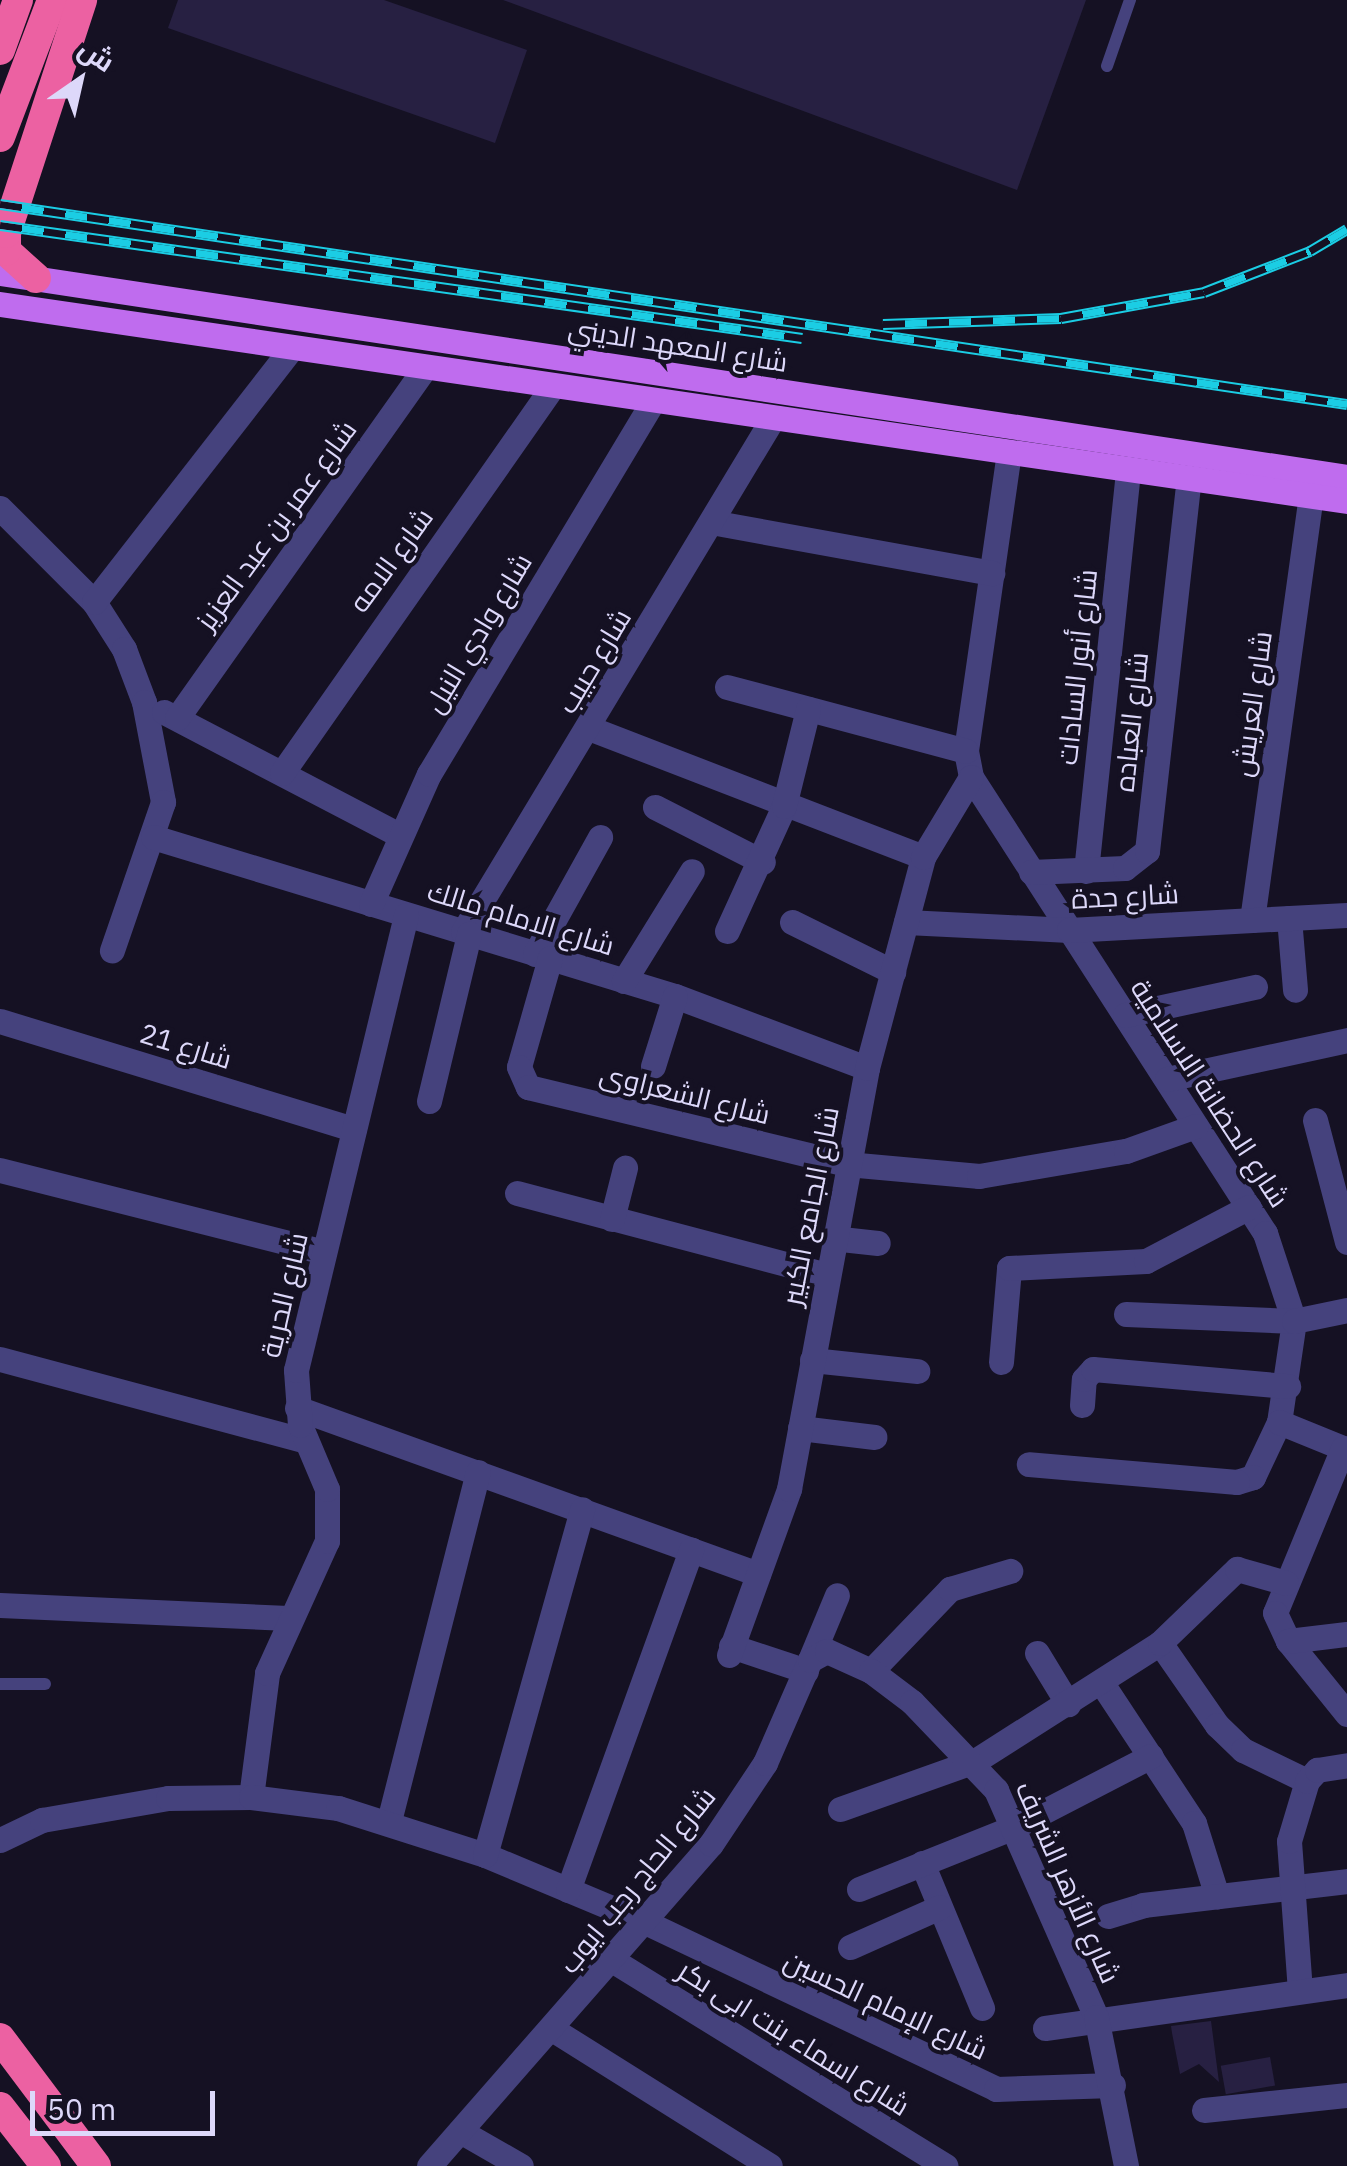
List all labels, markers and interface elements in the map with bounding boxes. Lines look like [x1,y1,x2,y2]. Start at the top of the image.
text: ش [72,29,122,80]
north arrow [30,30,130,130]
street label: شارع المعهد الديني [566,311,790,379]
street label: شارع عمر بن عبد العزيز [189,414,363,636]
street label: شارع الامه [342,501,440,619]
street label: شارع وادي النيل [417,547,539,719]
street label: شارع أنور السادات [1050,567,1104,767]
street label: شارع حبيب [550,603,638,719]
street label: شارع العريش [1225,629,1279,779]
street label: شارع العباده [1107,651,1155,793]
street label: شارع الامام مالك [424,874,618,962]
street label: شارع جدة [1070,876,1180,916]
street label: شارع الحضانة الاسلامية [1124,973,1296,1213]
street label: شارع 21 [136,1016,236,1076]
street label: شارع الشعراوى [596,1057,774,1131]
street label: شارع الجامع الكبير [774,1104,846,1308]
street label: شارع الحرية [253,1229,315,1361]
street label: شارع الأزهر الشريف [1008,1776,1128,1988]
street label: شارع الحاج رجب ايوب [552,1780,722,1980]
street label: شارع الإمام الحسين [779,1943,993,2067]
street label: شارع اسماء بنت ابى بكر [672,1953,916,2123]
scale bar [35,2071,220,2133]
text: 50 m [47,2089,116,2128]

